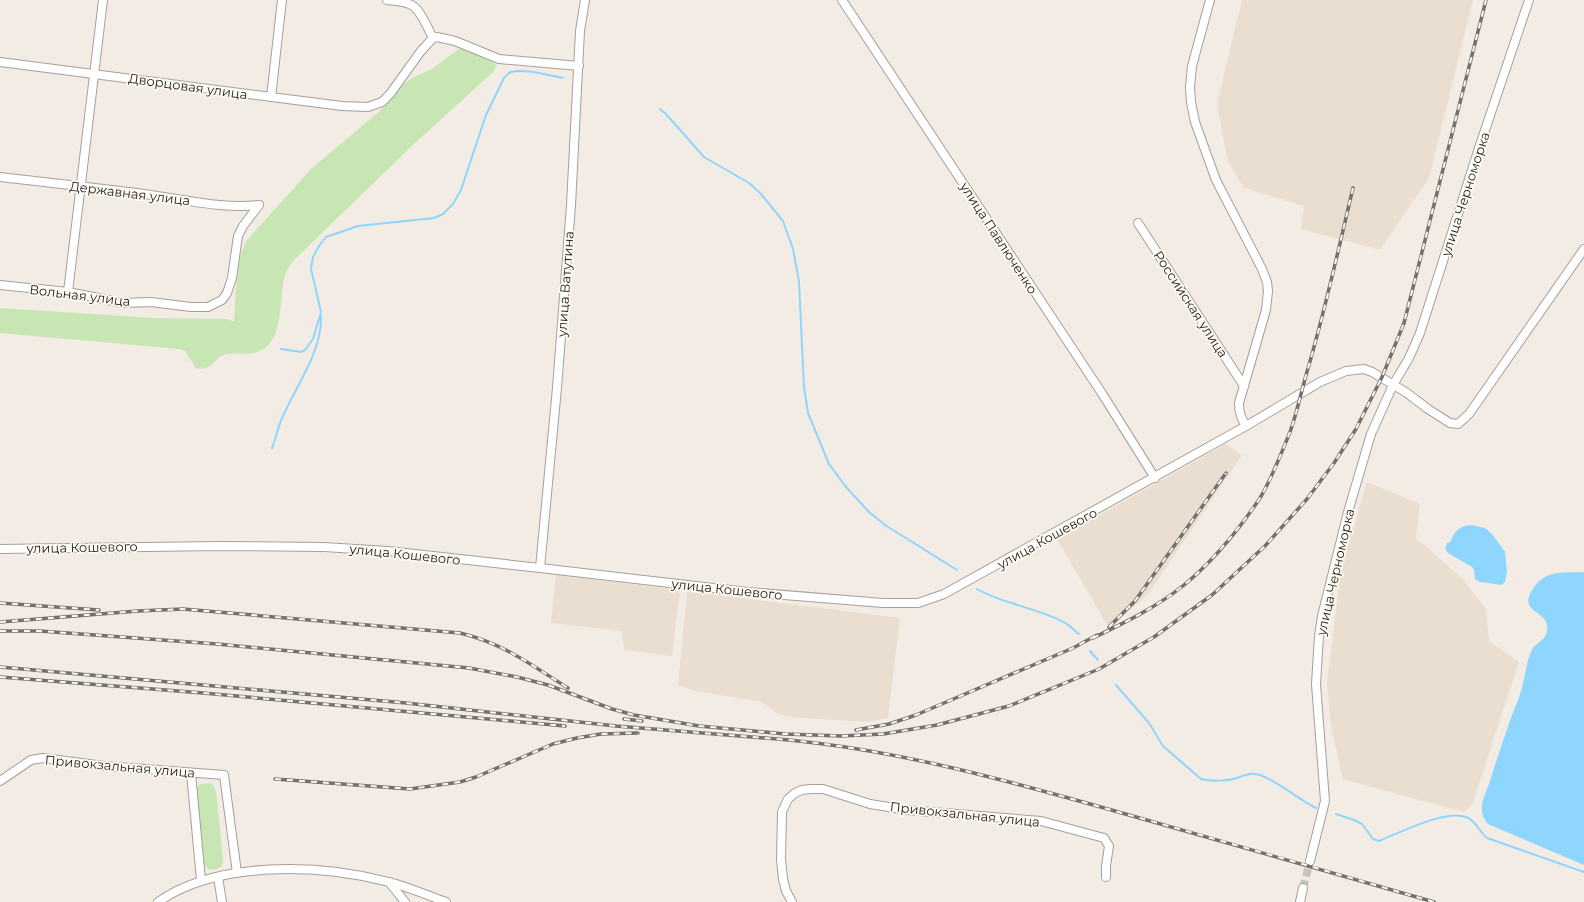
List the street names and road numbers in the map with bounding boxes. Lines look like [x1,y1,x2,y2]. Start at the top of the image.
street label: Дворцовая улица [128,70,248,102]
street label: улица Черноморка [1437,130,1493,259]
street label: Державная улица [69,178,191,208]
street label: улица Павлюченко [956,178,1041,297]
street label: улица Ватутина [553,230,577,339]
street label: Российская улица [1151,248,1231,360]
street label: Вольная улица [29,281,131,309]
street label: улица Кошевого [994,504,1100,572]
street label: улица Черноморка [1312,507,1357,638]
street label: улица Кошевого [25,538,138,556]
street label: улица Кошевого [348,540,461,568]
street label: улица Кошевого [670,575,783,603]
street label: Привокзальная улица [44,751,196,781]
street label: Привокзальная улица [889,798,1041,830]

